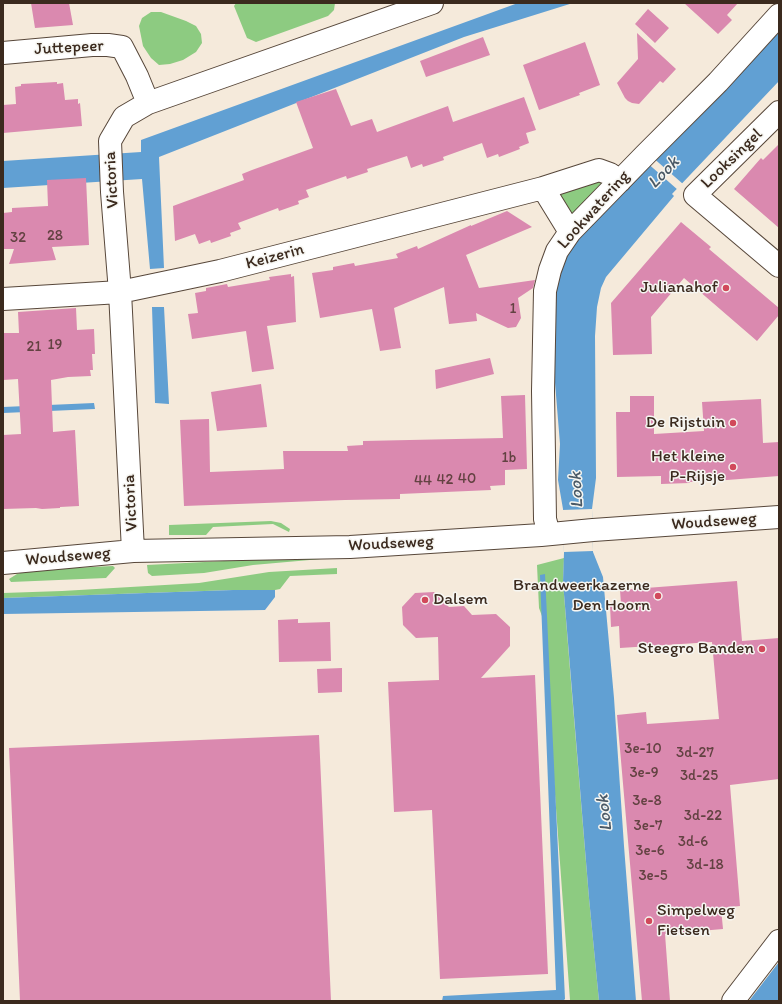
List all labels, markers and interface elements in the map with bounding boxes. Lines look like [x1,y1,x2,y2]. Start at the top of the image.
street label: Juttepeer [34,36,104,60]
street label: Looksingel [697,125,767,193]
street label: Victoria [100,151,124,209]
water label: Look [643,152,685,194]
street label: Lookwatering [553,167,635,253]
house number: 28 [47,227,63,245]
house number: 32 [10,229,26,247]
street label: Keizerin [244,239,306,275]
place label: Julianahof [640,278,718,298]
marker: Julianahof [721,283,731,293]
house number: 1 [510,300,516,318]
house number: 19 [48,336,62,354]
house number: 21 [27,338,41,356]
place label: De Rijstuin [646,413,725,433]
marker: De Rijstuin [728,418,738,428]
place label: Het kleine P-Rijsje [651,447,725,487]
house number: 1b [502,449,516,467]
marker: Het kleine P-Rijsje [728,462,738,472]
house number: 40 [458,470,476,488]
house number: 42 [437,471,453,489]
water label: Look [565,471,589,509]
house number: 44 [414,472,432,490]
street label: Victoria [119,474,143,532]
street label: Woudseweg [671,509,757,535]
street label: Woudseweg [348,532,434,556]
street label: Woudseweg [25,543,111,571]
place label: Brandweerkazerne Den Hoorn [513,576,650,616]
place label: Dalsem [433,590,488,610]
marker: Brandweerkazerne Den Hoorn [653,591,663,601]
marker: Dalsem [420,595,430,605]
place label: Steegro Banden [638,639,754,659]
marker: Steegro Banden [757,644,767,654]
house number: 3e-10 [624,740,662,758]
house number: 3d-27 [676,744,714,762]
house number: 3e-9 [629,764,659,782]
house number: 3d-25 [680,767,718,785]
house number: 3e-8 [632,792,662,810]
water label: Look [592,794,618,832]
house number: 3d-22 [684,807,722,825]
house number: 3e-7 [634,817,662,835]
house number: 3d-6 [678,833,708,851]
house number: 3e-6 [635,842,665,860]
house number: 3d-18 [686,856,724,874]
house number: 3e-5 [638,867,668,885]
place label: Simpelweg Fietsen [657,901,735,941]
marker: Simpelweg Fietsen [644,916,654,926]

